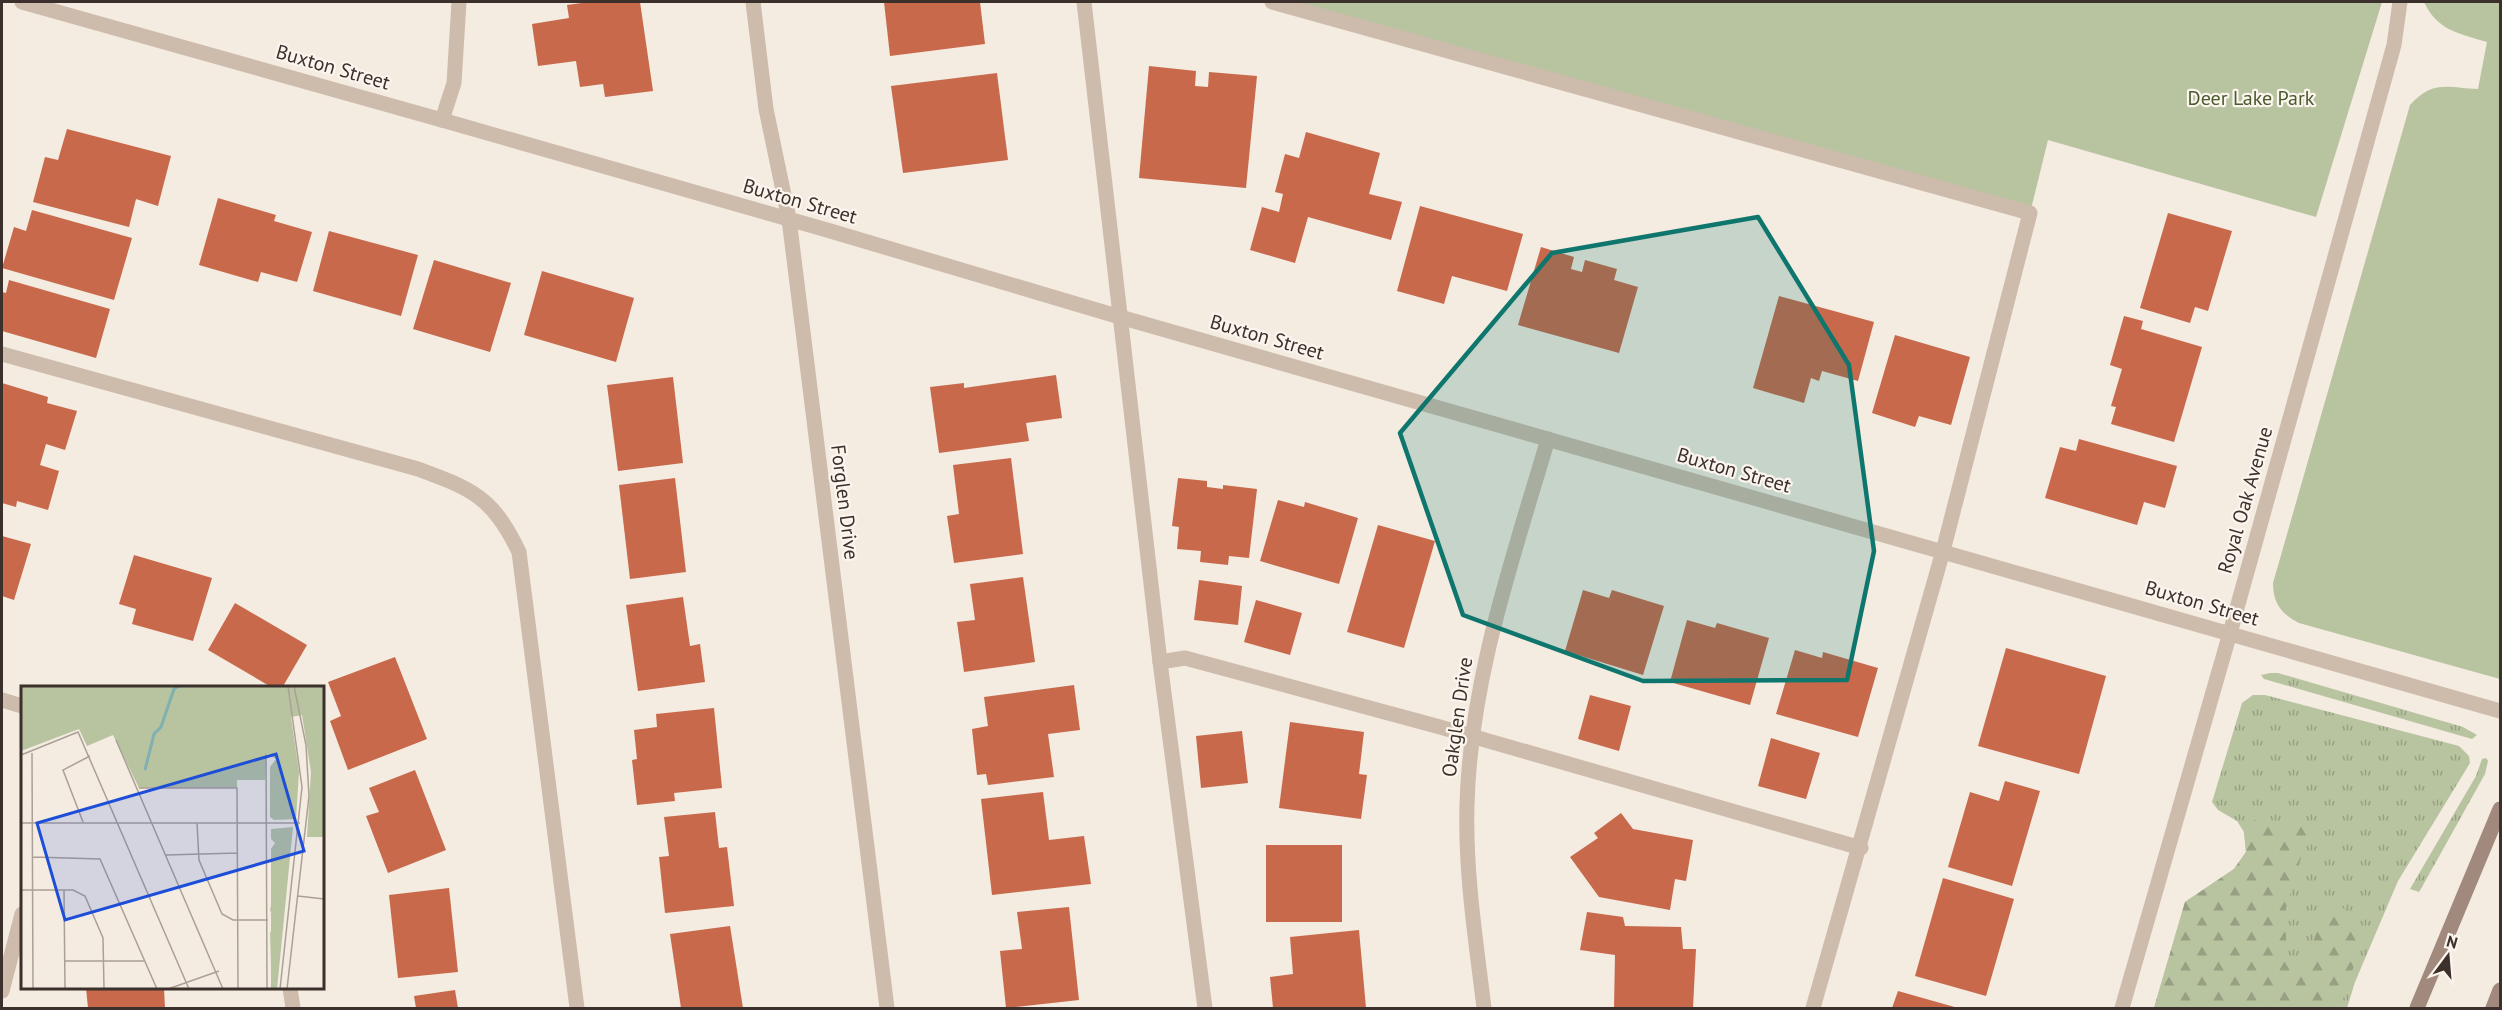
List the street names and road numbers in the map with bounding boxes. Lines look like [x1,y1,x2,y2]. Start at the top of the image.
street label: Buxton Street [273,38,393,96]
street label: Buxton Street [740,172,860,230]
street label: Buxton Street [1207,308,1327,366]
street label: Royal Oak Avenue [2212,424,2278,576]
street label: Buxton Street [1674,441,1794,499]
street label: Forglen Drive [825,443,865,561]
street label: Buxton Street [2142,574,2262,632]
street label: Oakglen Drive [1436,655,1478,779]

